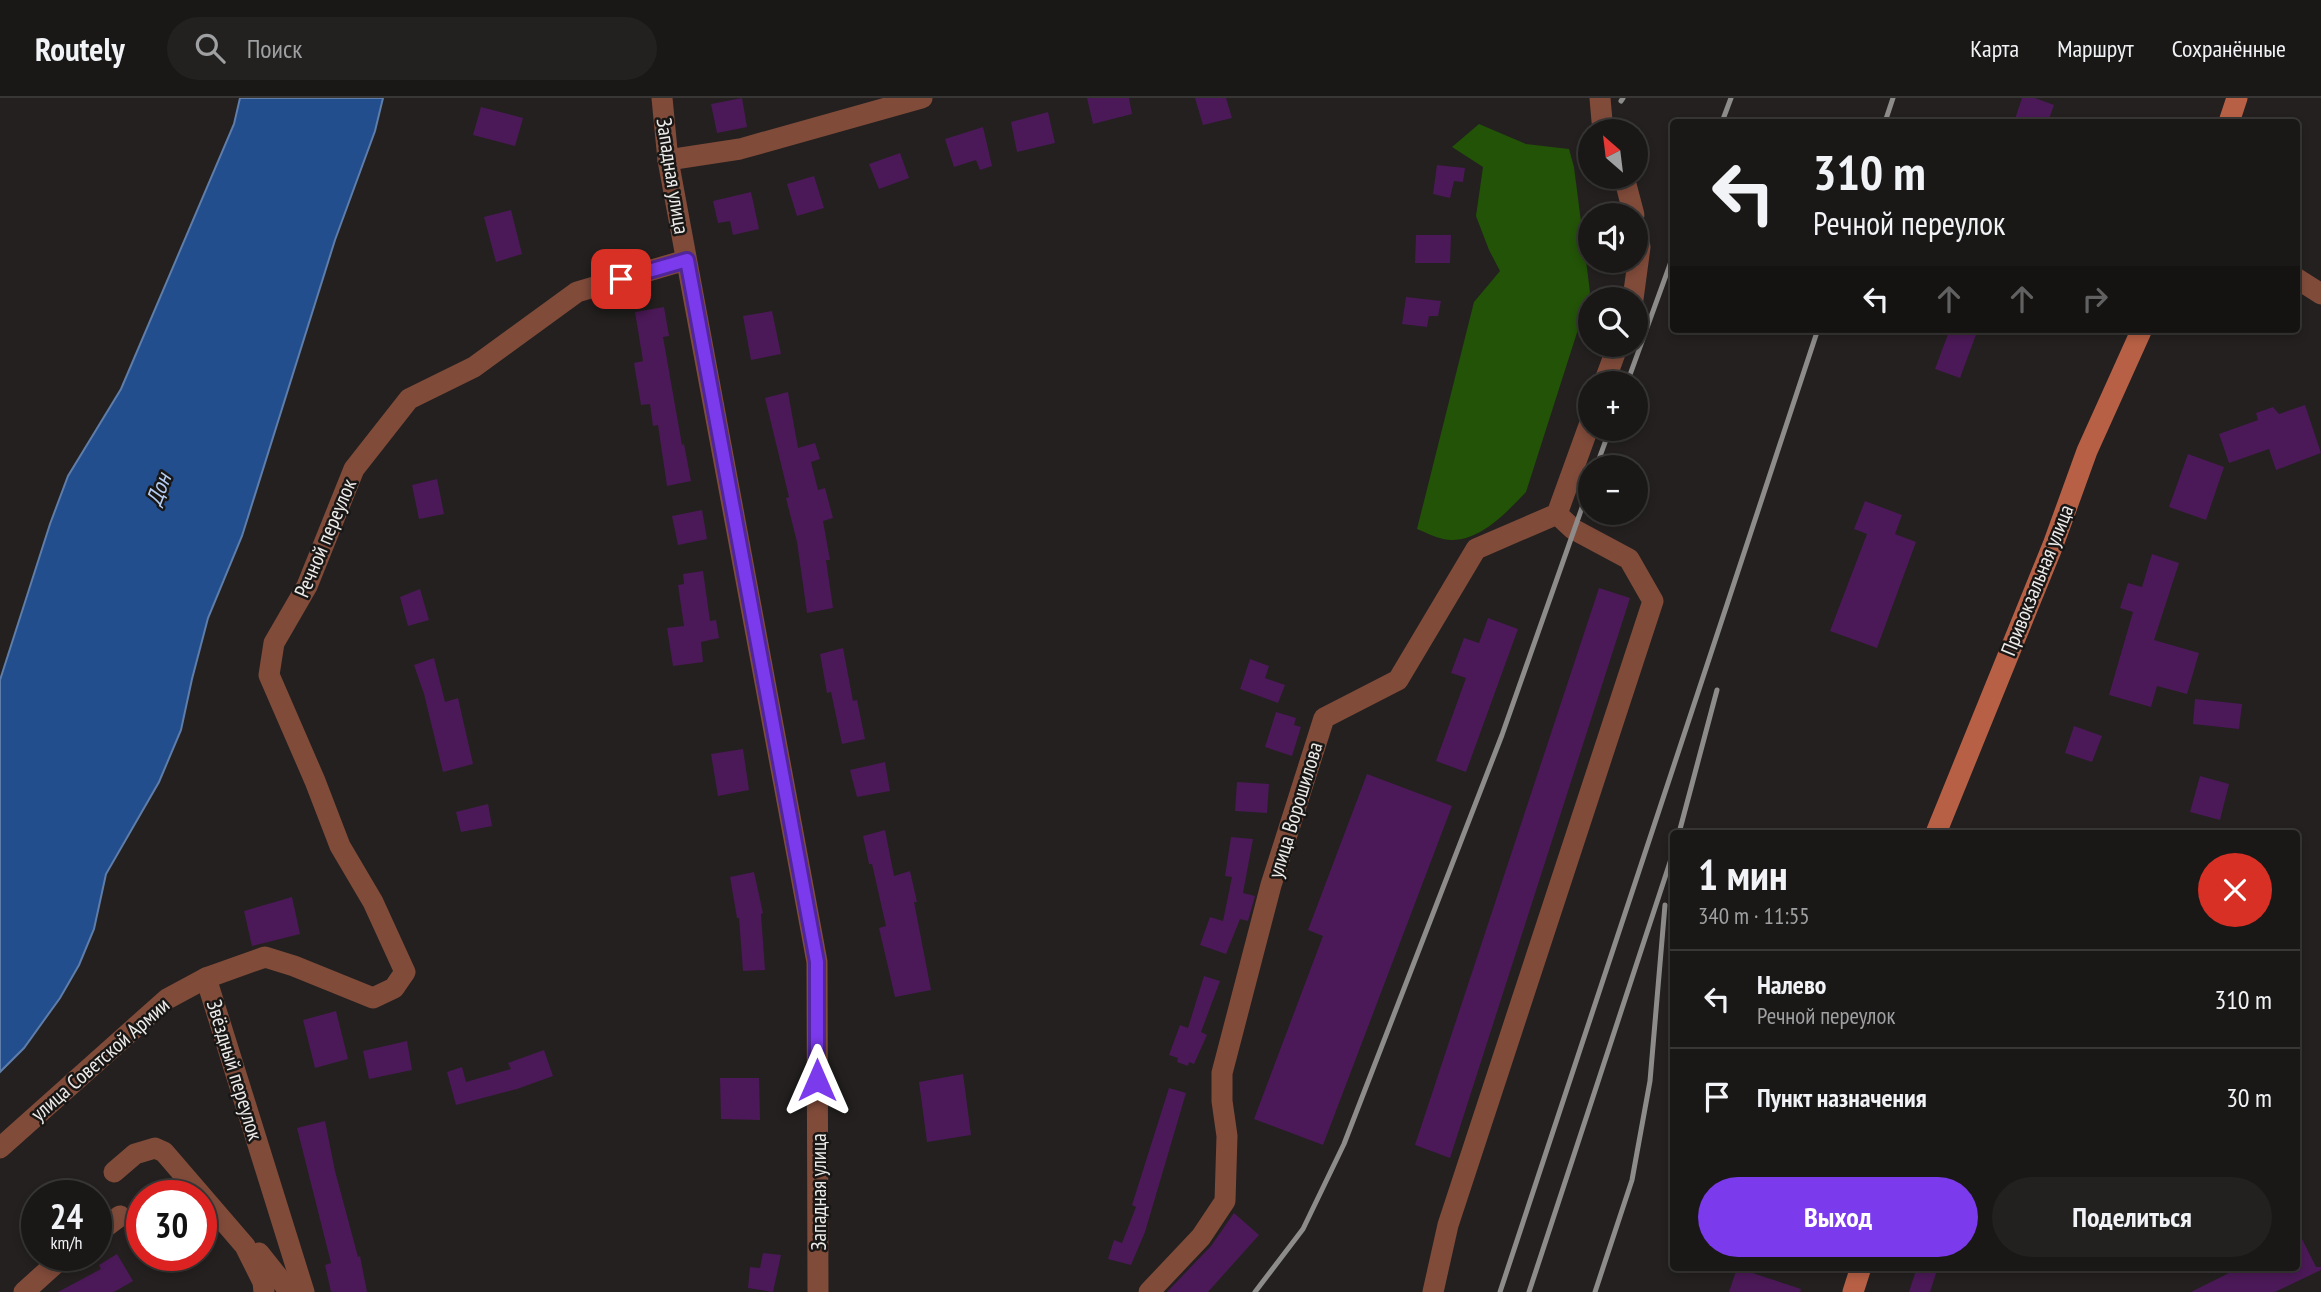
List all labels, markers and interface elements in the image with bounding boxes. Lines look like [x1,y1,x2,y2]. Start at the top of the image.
search box [167,17,657,80]
text: Routely [35,27,125,70]
icon: search [191,29,229,67]
text: Поиск [247,32,302,65]
text: Карта [1970,33,2019,64]
text: Маршрут [2057,33,2134,64]
text: Сохранённые [2172,33,2286,64]
street label: Западная улица [650,116,696,236]
north arrow [1578,119,1648,189]
map controls [1578,119,1648,525]
text: 310 m [1813,140,1926,204]
icon: left [1698,147,1789,238]
text: Речной переулок [1813,202,2005,244]
button: sound [1578,203,1648,273]
pin [591,249,651,309]
icon: arrive [602,260,640,298]
icon: left [1857,280,1895,318]
icon: ahead [1930,280,1968,318]
icon: ahead [2003,280,2041,318]
icon: right [2076,280,2114,318]
button: search [1578,287,1648,357]
button: + [1578,371,1648,441]
button: − [1578,455,1648,525]
water label: Дон [138,467,178,510]
street label: Речной переулок [288,475,362,601]
street label: Привокзальная улица [1994,501,2080,659]
street label: улица Ворошилова [1261,739,1329,881]
text: 1 мин [1698,847,1788,902]
button: close [2198,853,2272,927]
text: 340 m · 11:55 [1698,901,1810,930]
text: Налево [1757,968,1826,1001]
icon: left [1698,980,1736,1018]
text: 310 m [2214,983,2272,1016]
street label: улица Советской Армии [25,991,175,1127]
street label: Звёздный переулок [201,996,269,1144]
text: Речной переулок [1757,1001,1895,1030]
position arrow [780,1043,854,1117]
icon: arrive [1698,1078,1736,1116]
text: Пункт назначения [1757,1081,1927,1114]
text: 30 m [2226,1081,2272,1114]
street label: Западная улица [805,1133,832,1251]
button: Выход [1698,1177,1978,1257]
button: Поделиться [1992,1177,2272,1257]
speed limit sign: 30 [126,1180,217,1271]
text: 24 [50,1193,83,1239]
text: km/h [51,1231,82,1254]

